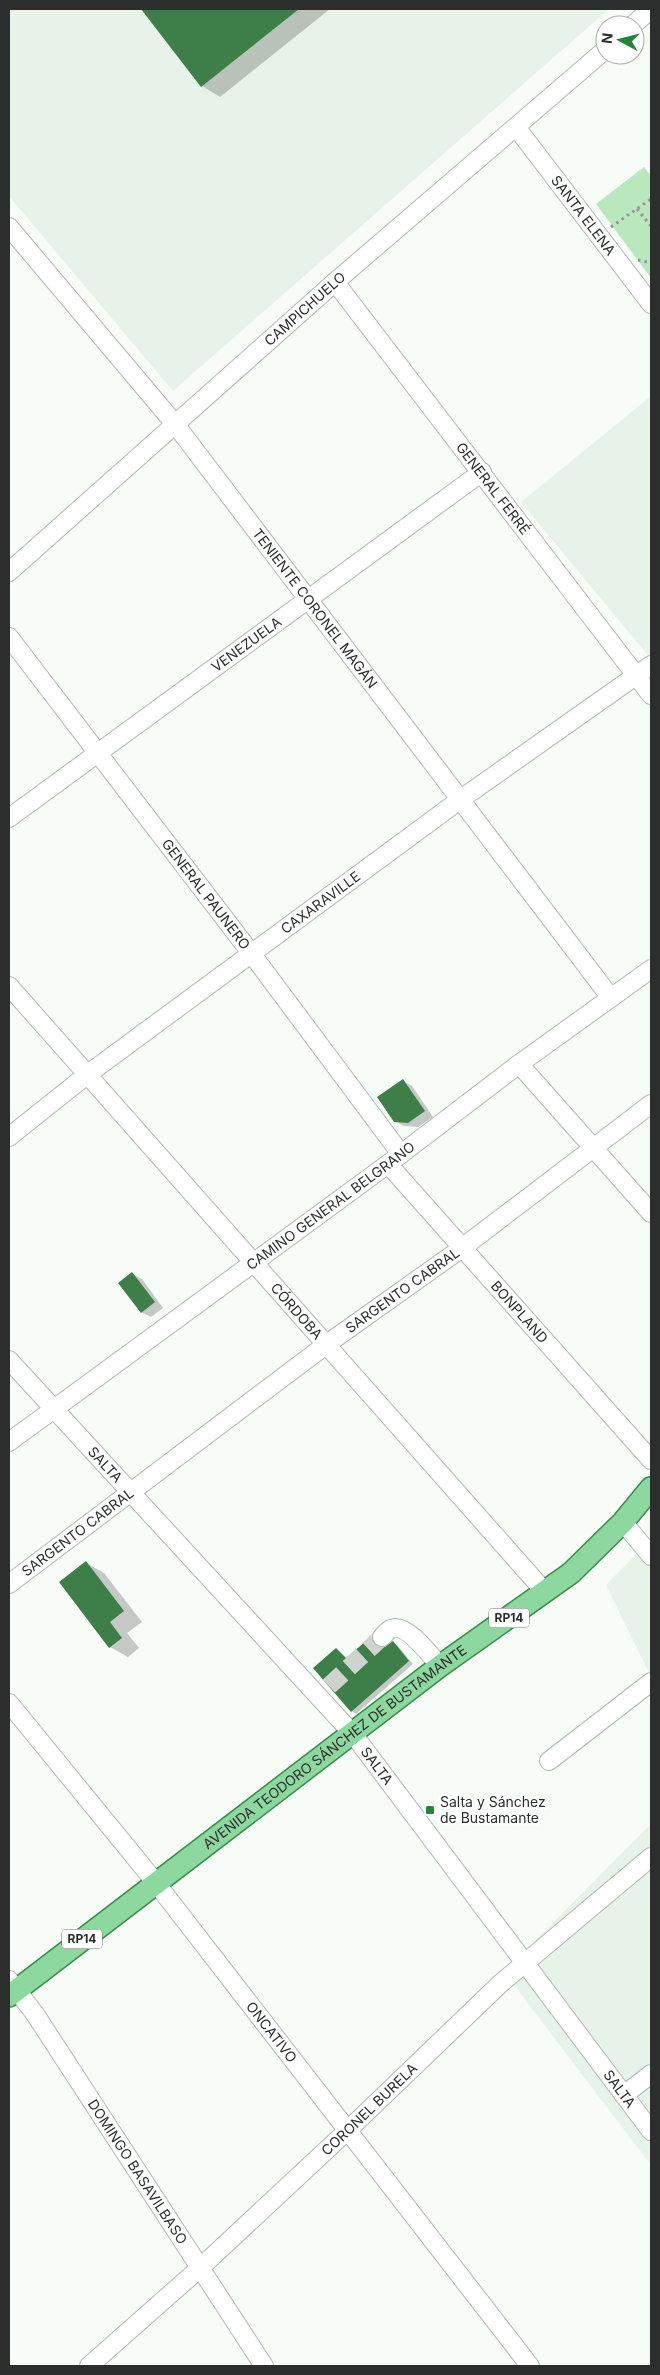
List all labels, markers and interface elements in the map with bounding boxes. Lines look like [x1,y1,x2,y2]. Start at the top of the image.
north arrow [595,15,645,65]
text: N [598,32,616,45]
street label: SANTA ELENA [548,172,620,258]
street label: CAMPICHUELO [261,268,349,349]
street label: GENERAL FERRÉ [453,439,534,538]
street label: TENIENTE CORONEL MAGÁN [249,525,381,691]
street label: VENEZUELA [208,613,285,675]
street label: GENERAL PAUNERO [159,835,254,953]
street label: CAXARAVILLE [277,867,363,937]
street label: CAMINO GENERAL BELGRANO [243,1138,418,1273]
street label: SARGENTO CABRAL [342,1244,462,1336]
street label: BONPLAND [488,1277,552,1346]
street label: CÓRDOBA [267,1279,327,1343]
street label: SALTA [85,1443,126,1486]
street label: SARGENTO CABRAL [18,1484,137,1579]
road number: RP14 [489,1609,529,1628]
street label: AVENIDA TEODORO SÁNCHEZ DE BUSTAMANTE [199,1641,470,1853]
street label: SALTA [358,1743,397,1788]
place label: Salta y Sánchez de Bustamante [440,1793,546,1826]
marker: Salta y Sánchez de Bustamante [424,1804,436,1816]
road number: RP14 [62,1930,102,1948]
street label: ONCATIVO [243,1998,301,2066]
street label: CORONEL BURELA [317,2059,421,2159]
street label: SALTA [600,2066,640,2111]
street label: DOMINGO BASAVILBASO [85,2096,191,2247]

